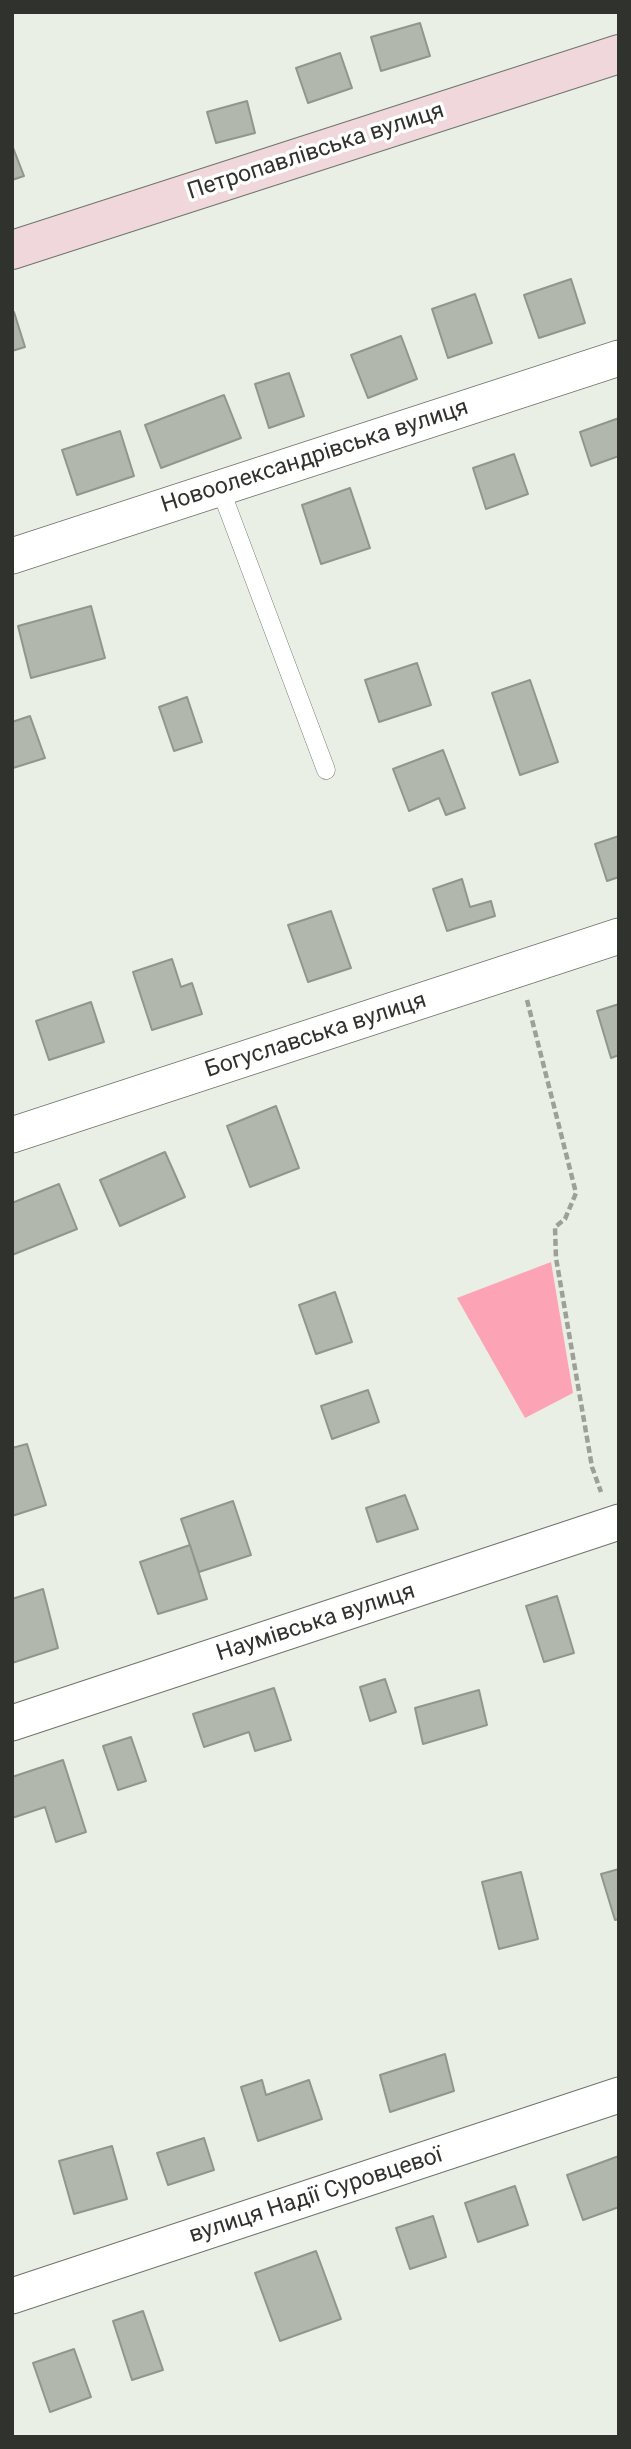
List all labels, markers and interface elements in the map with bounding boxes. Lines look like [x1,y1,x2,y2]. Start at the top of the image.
street label: Петропавлівська вулиця [184,97,448,207]
street label: Новоолександрівська вулиця [158,394,472,520]
street label: Богуславська вулиця [202,987,430,1085]
street label: Наумівська вулиця [213,1578,419,1668]
street label: вулиця Надії Суровцевої [186,2142,446,2250]

